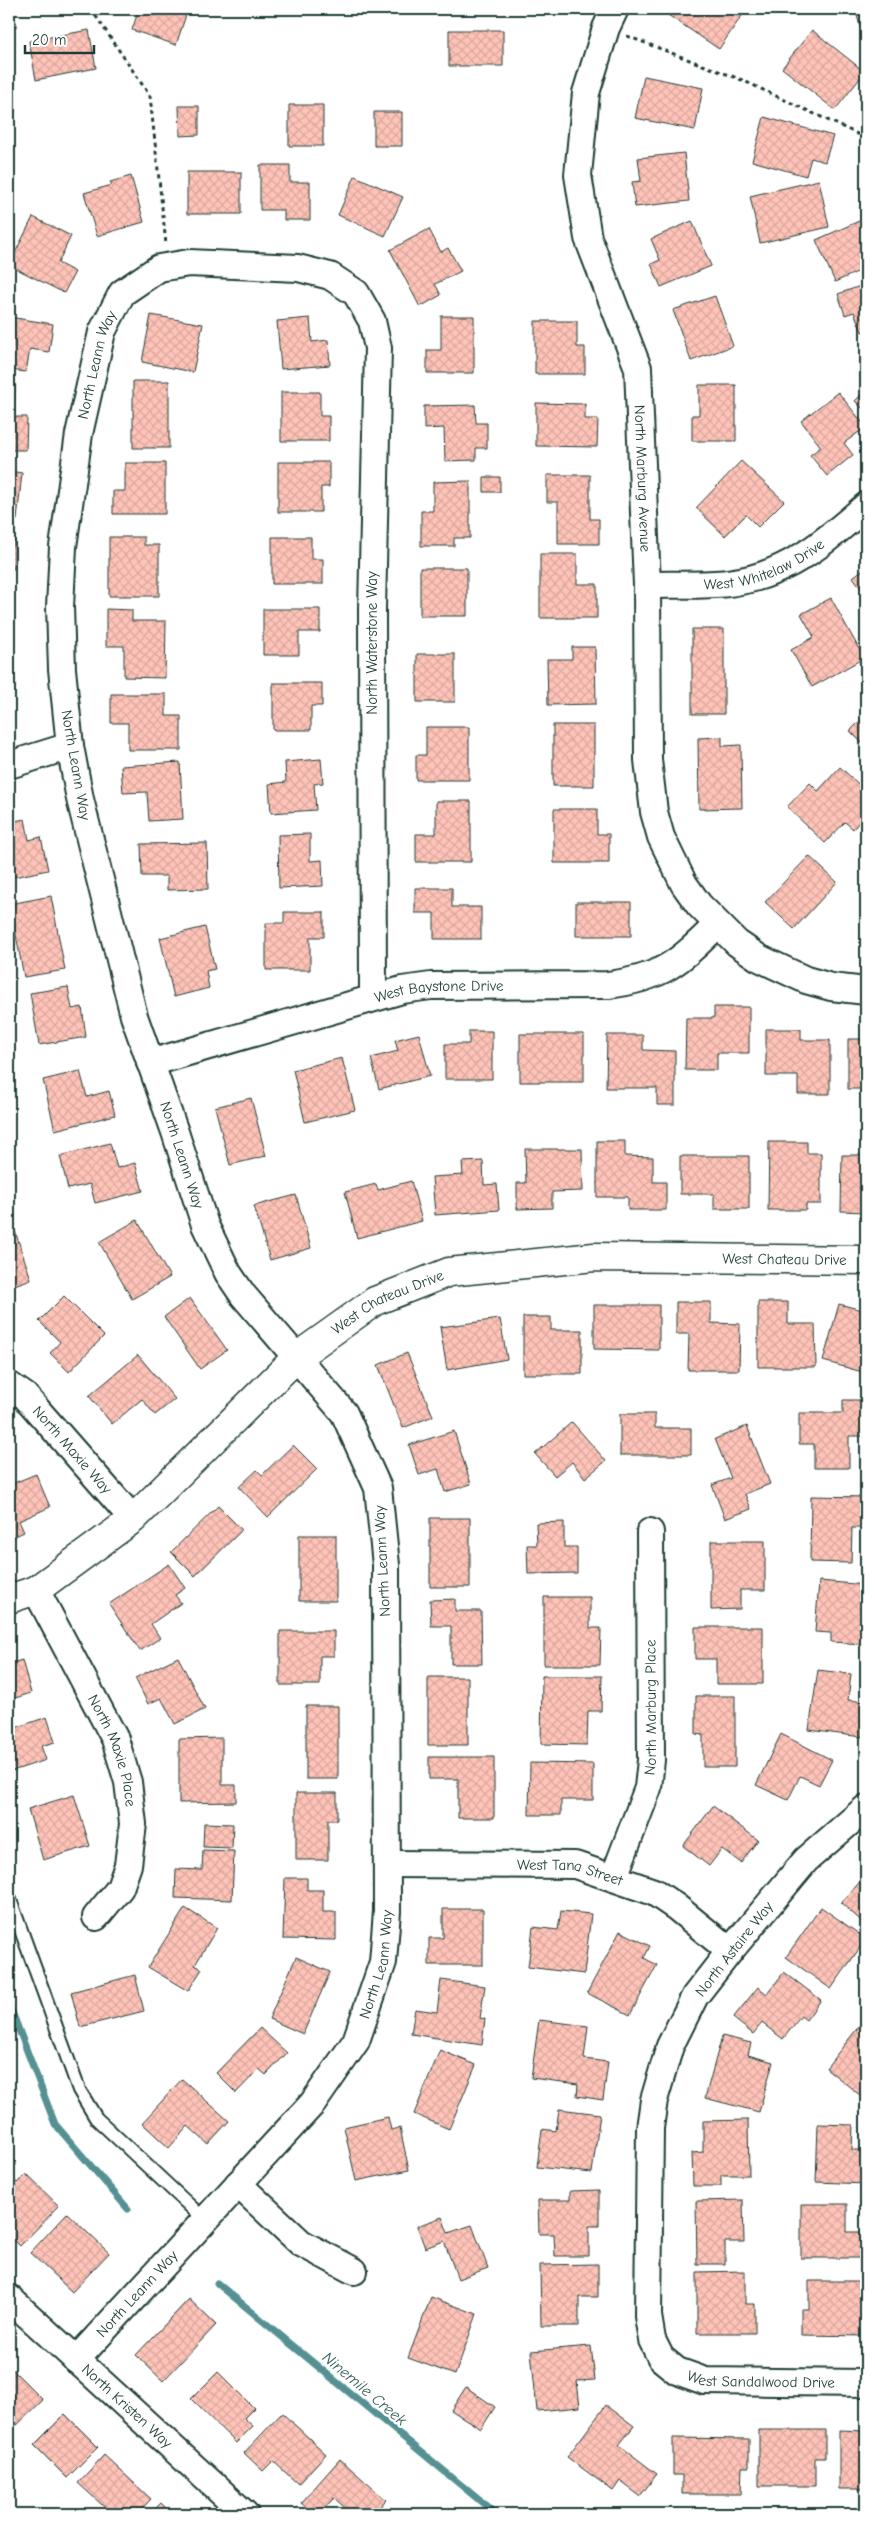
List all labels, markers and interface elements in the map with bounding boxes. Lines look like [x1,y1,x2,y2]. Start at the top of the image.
scale bar [25,22,94,54]
text: 20 m [32,31,66,49]
street label: North Leann Way [74,307,121,421]
street label: North Marburg Avenue [631,404,655,553]
street label: West Whitelaw Drive [703,535,828,594]
street label: North Waterstone Way [363,571,381,715]
street label: North Leann Way [57,708,95,822]
street label: West Baystone Drive [372,977,504,1007]
street label: North Leann Way [156,1099,208,1211]
street label: West Chateau Drive [722,1249,847,1269]
street label: West Chateau Drive [328,1266,447,1338]
street label: North Maxie Way [29,1402,116,1498]
street label: North Leann Way [370,1505,394,1617]
street label: North Marburg Place [640,1639,660,1776]
street label: North Maxie Place [84,1691,140,1808]
street label: West Tana Street [517,1856,626,1890]
street label: North Astaire Way [691,1898,777,2000]
street label: North Leann Way [355,1909,396,2021]
street label: North Leann Way [93,2246,182,2341]
water label: Ninemile Creek [319,2348,410,2429]
street label: North Kristen Way [78,2360,176,2452]
street label: West Sandalwood Drive [685,2366,835,2392]

